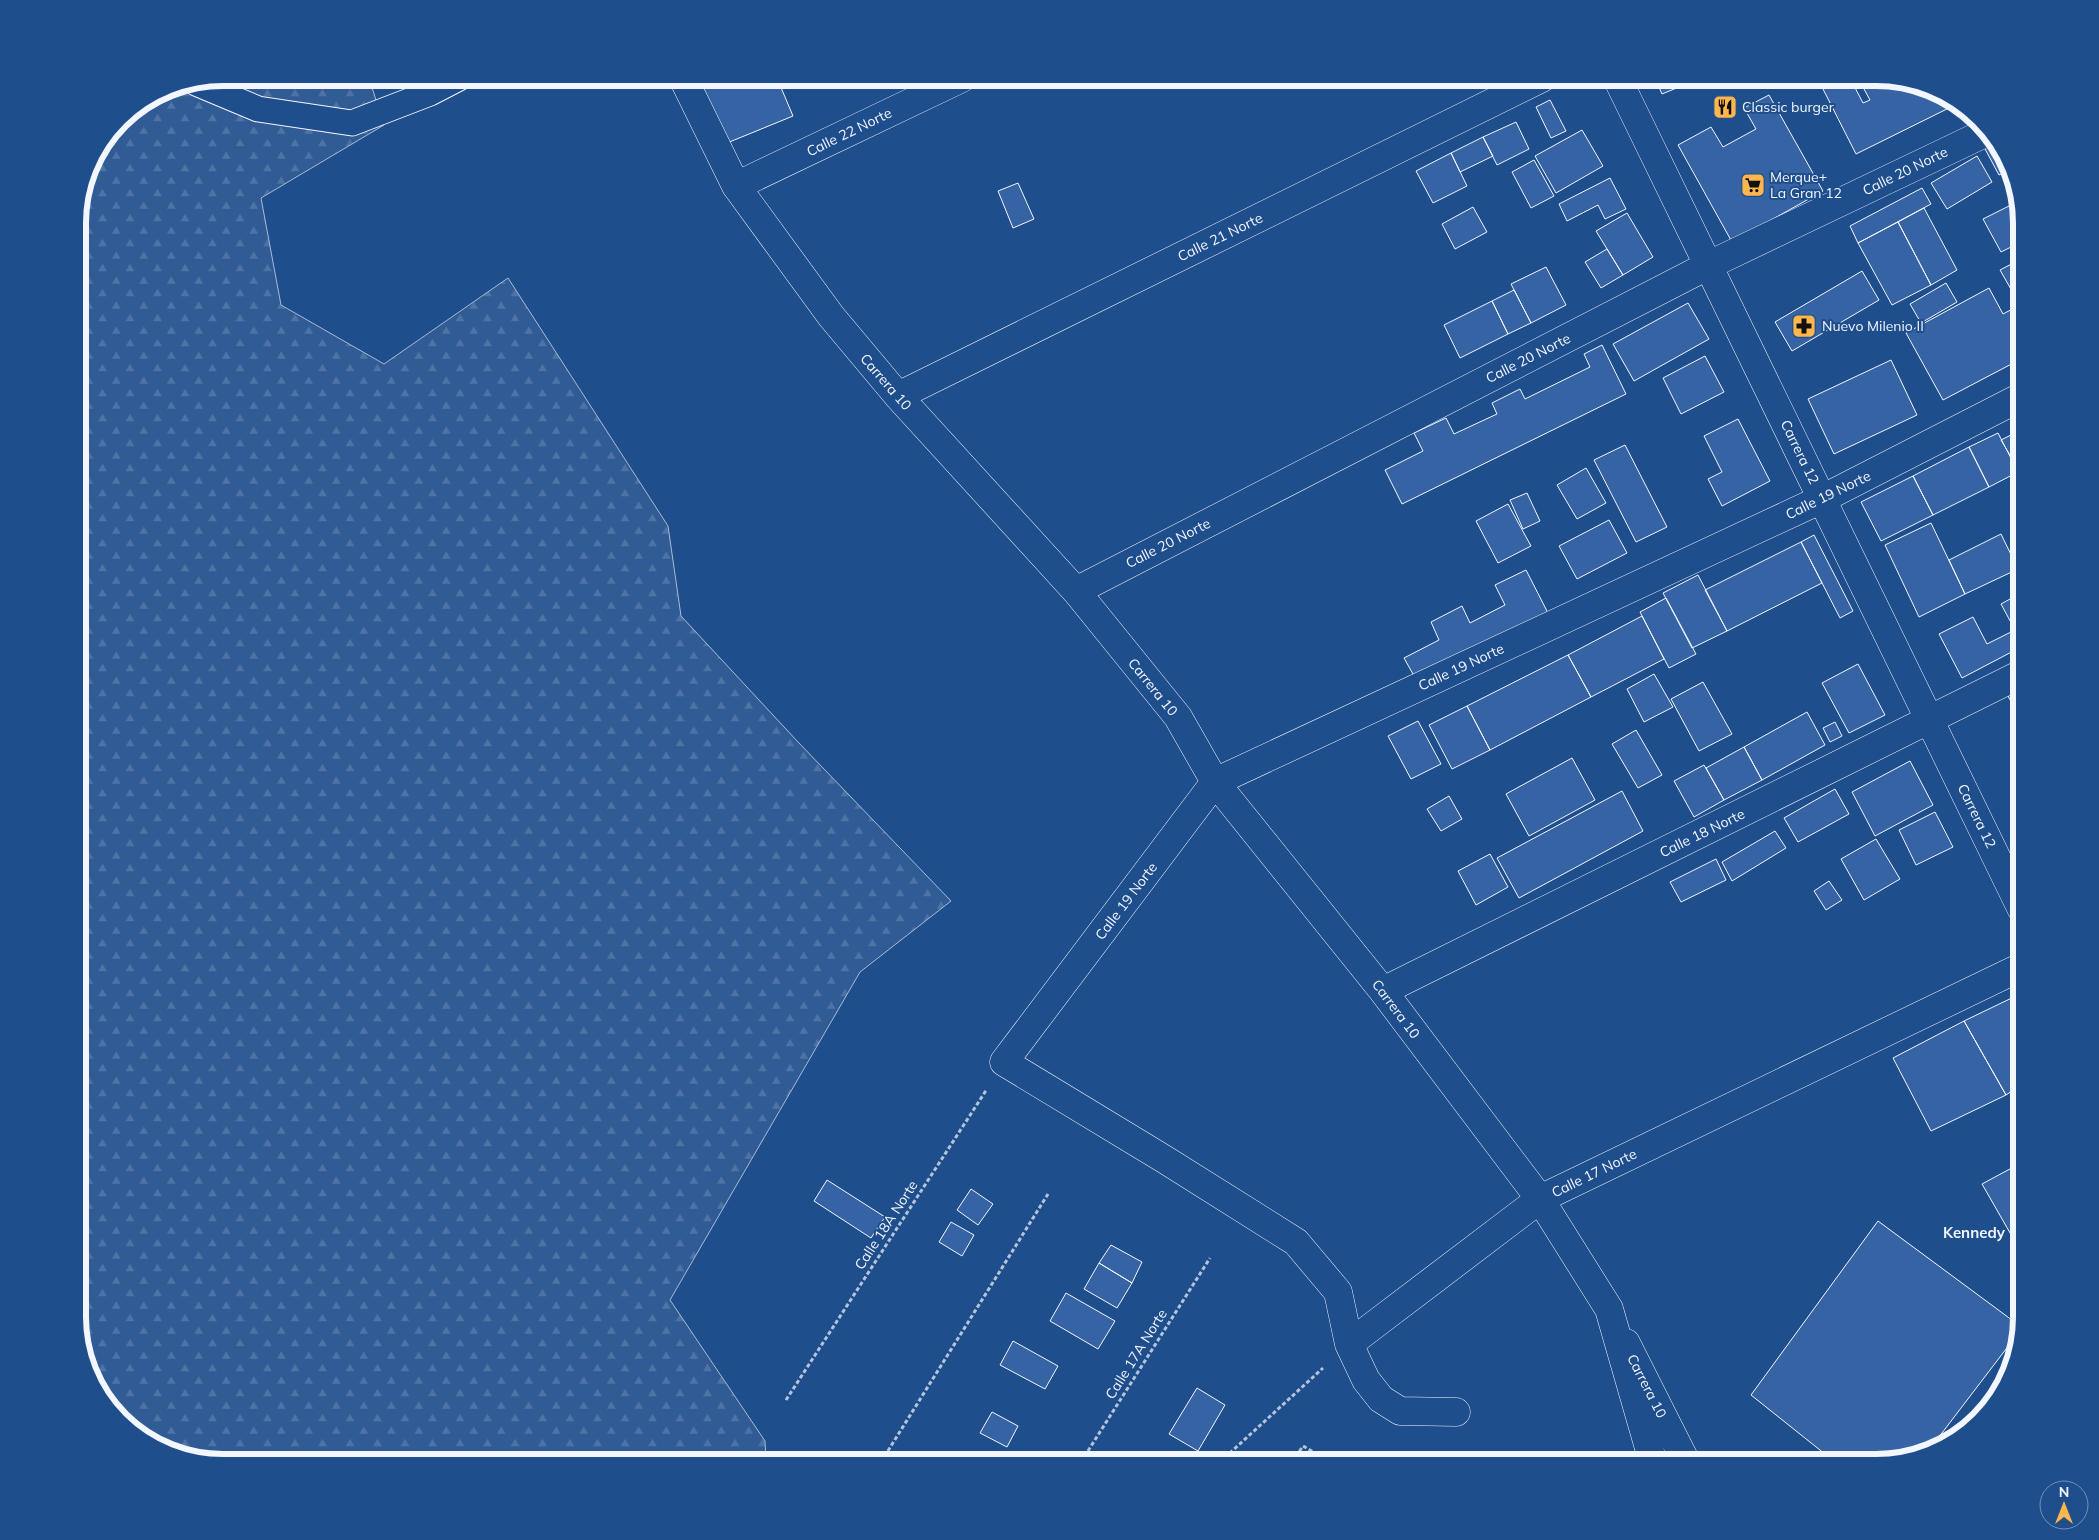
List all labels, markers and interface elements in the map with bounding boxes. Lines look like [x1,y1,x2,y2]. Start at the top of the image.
restaurant icon: Classic burger [1712,94,1738,120]
place label: Classic burger [1742,98,1835,116]
street label: Calle 22 Norte [803,104,895,160]
street label: Calle 20 Norte [1859,143,1951,199]
place label: Merque+ La Gran 12 [1770,168,1842,202]
supermarket icon: Merque+ La Gran 12 [1740,172,1766,198]
street label: Calle 21 Norte [1174,209,1266,265]
pharmacy icon: Nuevo Milenio II [1791,313,1817,339]
place label: Nuevo Milenio II [1822,317,1924,335]
street label: Calle 20 Norte [1483,329,1573,387]
street label: Carrera 10 [856,350,916,414]
street label: Carrera 12 [1777,417,1823,487]
street label: Calle 19 Norte [1782,467,1874,523]
street label: Calle 20 Norte [1123,514,1213,572]
street label: Calle 19 Norte [1415,639,1507,695]
street label: Carrera 10 [1124,654,1182,720]
street label: Carrera 12 [1954,781,2000,851]
street label: Calle 18 Norte [1656,805,1748,861]
street label: Calle 19 Norte [1091,859,1161,943]
street label: Carrera 10 [1368,976,1424,1042]
street label: Calle 17 Norte [1548,1145,1640,1201]
street label: Calle 18A Norte [850,1177,922,1273]
district label: Kennedy [1943,1223,2006,1242]
street label: Calle 17A Norte [1101,1306,1171,1402]
street label: Carrera 10 [1623,1351,1671,1421]
north arrow [2039,1480,2089,1530]
text: N [2059,1483,2069,1501]

